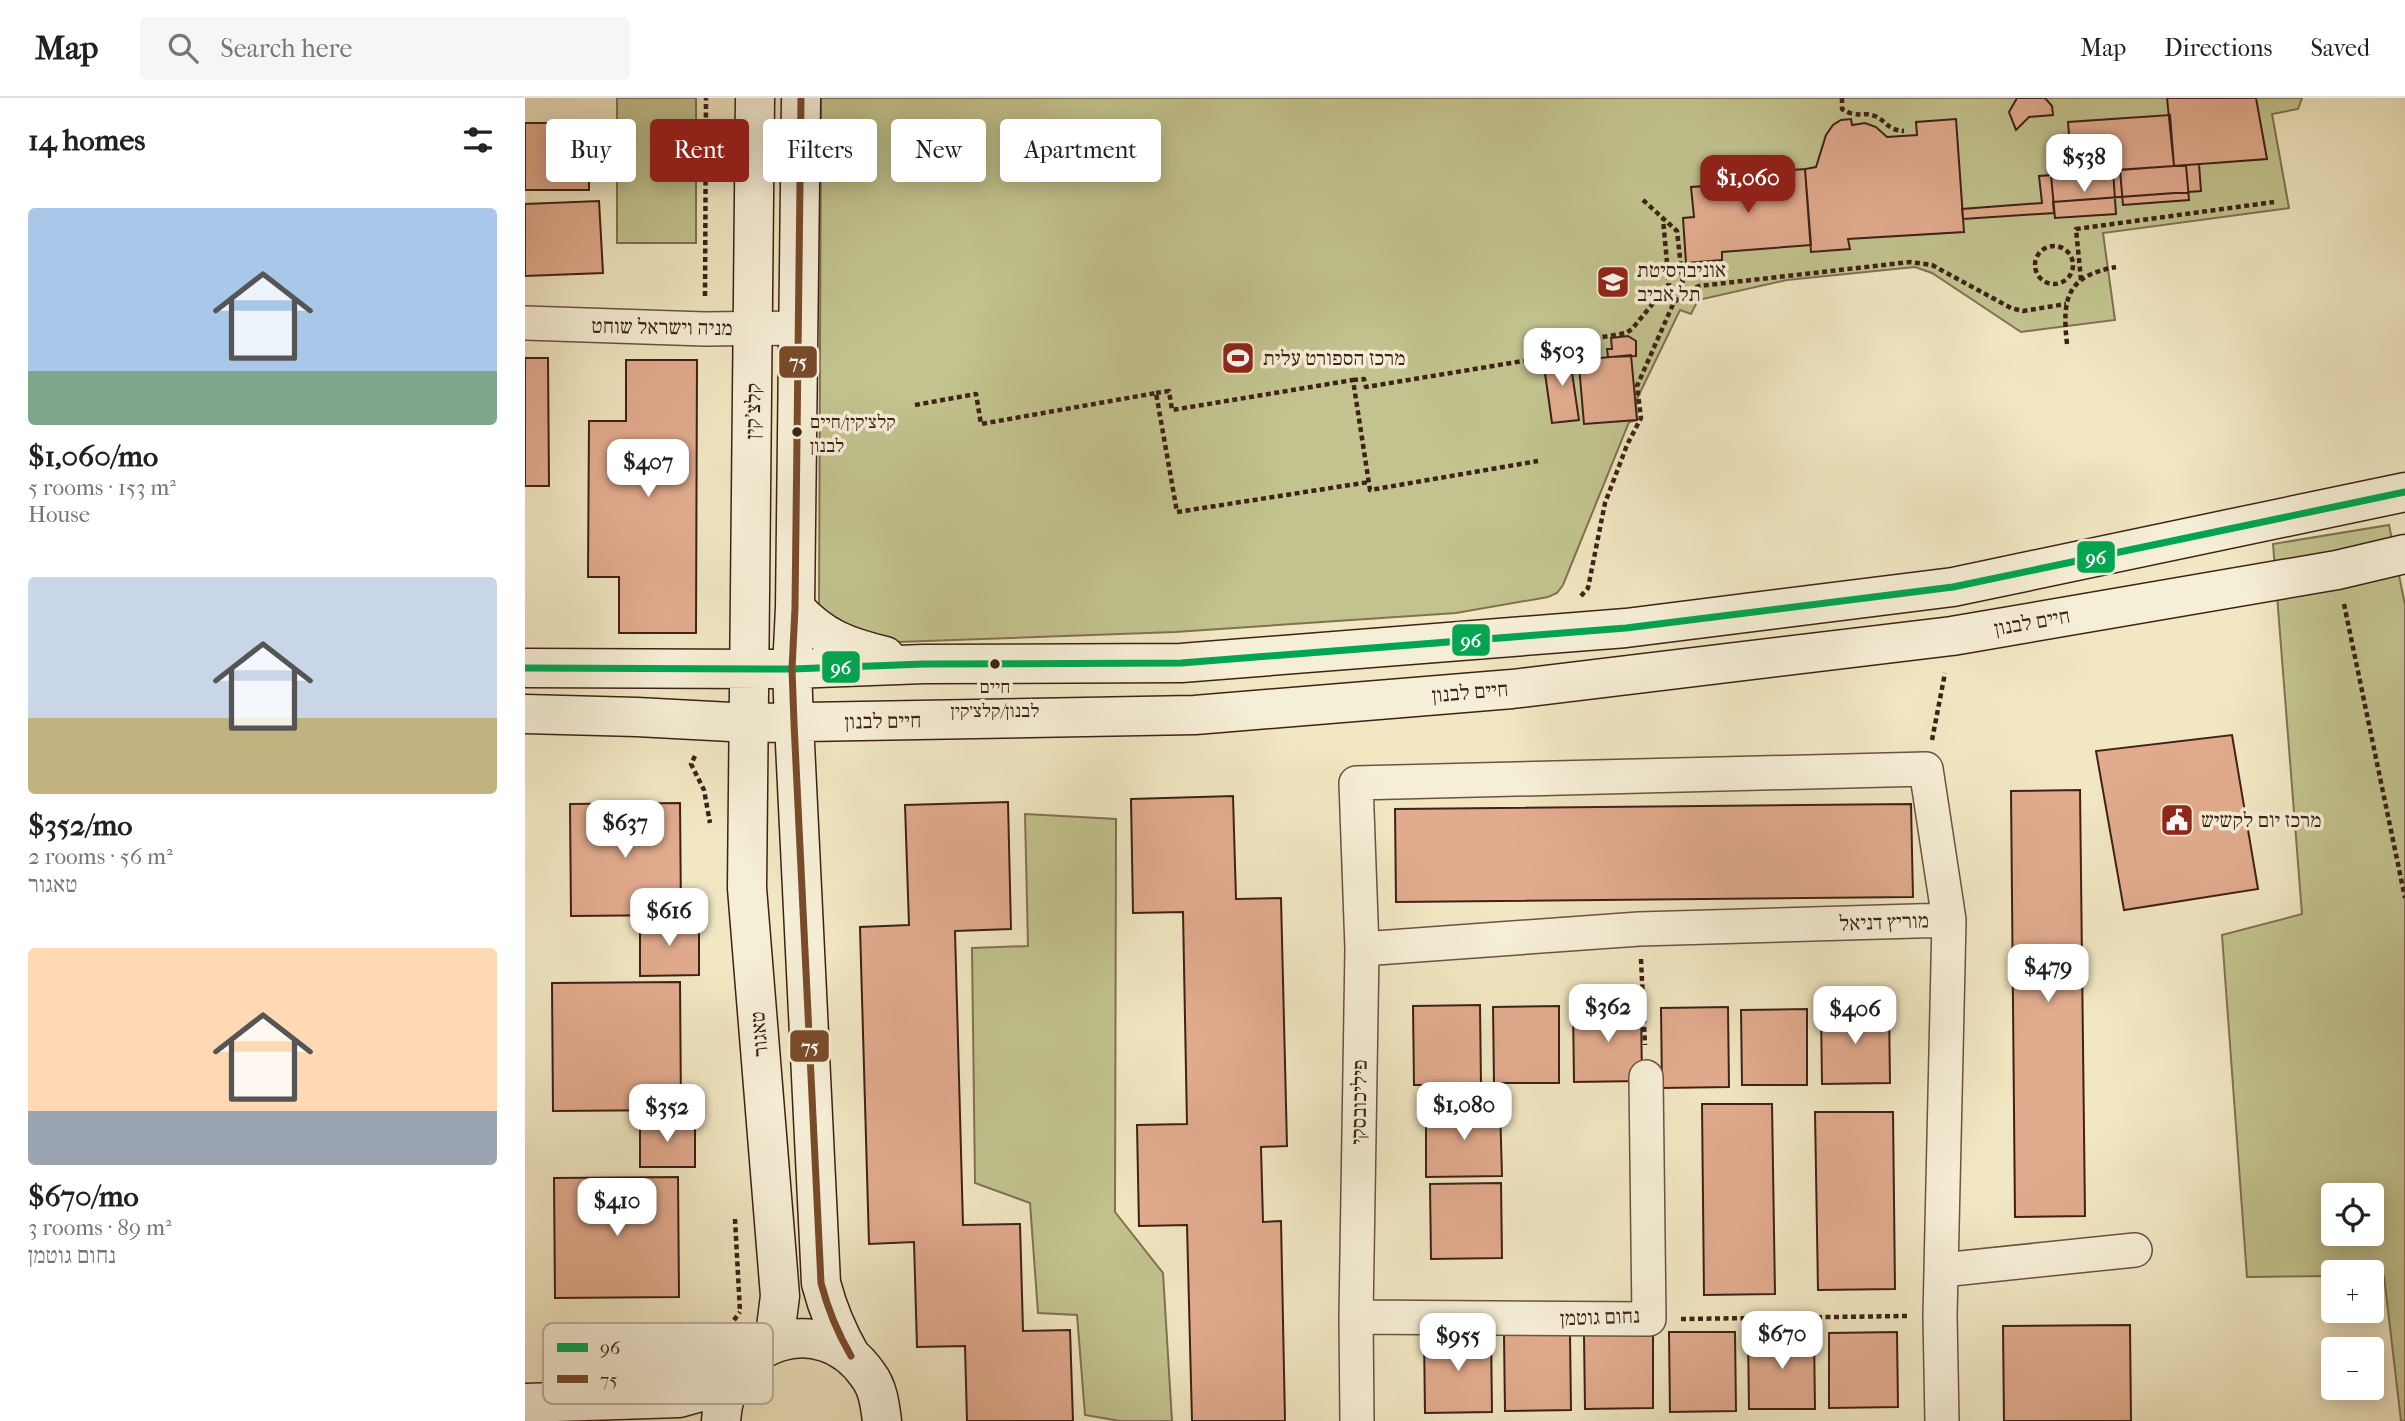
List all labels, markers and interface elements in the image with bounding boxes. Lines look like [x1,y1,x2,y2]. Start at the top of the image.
search box [140,17,630,80]
text: Map [35,29,98,68]
icon: search [164,29,202,67]
text: Search here [220,33,352,64]
text: Map [2080,34,2126,62]
text: Directions [2164,34,2272,62]
text: Saved [2310,34,2370,62]
chip: Buy [546,119,636,182]
chip: Rent [650,119,749,182]
chip: Filters [763,119,877,182]
chip: New [891,119,986,182]
chip: Apartment [1000,119,1161,182]
icon: filters [459,121,497,159]
text: 14 homes [28,123,145,158]
pin: $538 [2043,134,2125,194]
text: $538 [2062,143,2106,170]
pin: $1,060 [1691,156,1805,215]
text: $1,060 [1716,164,1780,191]
icon: home [200,253,326,379]
place label: אוניברסיטת תל אביב [1637,258,1726,306]
school or university icon: אוניברסיטת תל אביב [1594,263,1632,301]
street label: מניה וישראל שוחט [591,314,733,340]
pin: $503 [1521,328,1603,388]
text: $503 [1540,337,1584,364]
sports icon: מרכז הספורט עלית [1219,339,1257,377]
line badge: 75 [778,345,818,379]
place label: מרכז הספורט עלית [1263,346,1406,370]
text: 75 [788,351,807,373]
street label: קלצ'קין [741,383,765,439]
place label: קלצ׳קין/חיים לבנון [810,411,896,457]
marker: קלצ׳קין/חיים לבנון [790,425,804,439]
text: $1,060/mo [28,439,158,474]
pin: $407 [607,440,689,499]
text: $407 [623,448,673,475]
text: 5 rooms · 153 m² [28,474,176,501]
text: House [28,501,90,528]
line badge: 96 [2076,540,2116,574]
text: 96 [2085,547,2107,569]
street label: חיים לבנון [1992,604,2072,640]
icon: home [200,623,326,749]
line badge: 96 [1451,623,1491,657]
text: 96 [1460,630,1482,652]
line badge: 96 [821,650,861,684]
text: 96 [830,657,852,679]
marker: חיים לבנון/קלצ׳קין [988,657,1002,671]
place label: חיים לבנון/קלצ׳קין [950,676,1040,722]
street label: חיים לבנון [1431,677,1509,707]
street label: חיים לבנון [844,708,922,734]
pin: $637 [584,800,666,860]
public building icon: מרכז יום לקשיש [2158,801,2196,839]
text: $352/mo [28,808,133,843]
place label: מרכז יום לקשיש [2201,808,2321,832]
text: $637 [602,809,648,836]
text: 2 rooms · 56 m² [28,843,173,870]
text: טאגור [28,871,78,898]
pin: $616 [628,888,710,948]
text: $616 [646,897,692,924]
street label: מוריץ דניאל [1839,908,1929,936]
pin: $479 [2007,944,2089,1004]
text: $479 [2024,953,2072,980]
pin: $362 [1567,984,1649,1044]
pin: $406 [1814,986,1896,1046]
text: $362 [1585,993,1631,1020]
icon: home [200,994,326,1120]
text: $406 [1829,995,1881,1022]
street label: טאגור [745,1010,773,1058]
line badge: 75 [789,1029,830,1063]
text: 75 [800,1036,819,1058]
street label: פיליכובסקי [1346,1059,1372,1145]
pin: $1,080 [1407,1082,1521,1142]
pin: $352 [626,1084,708,1144]
text: $1,080 [1433,1091,1495,1118]
text: $352 [645,1093,689,1120]
pin: $410 [576,1178,658,1238]
text: $670/mo [28,1179,139,1214]
map controls [2321,1183,2384,1400]
button: locate [2321,1183,2384,1246]
text: $410 [594,1187,641,1214]
text: 3 rooms · 89 m² [28,1214,172,1241]
text: נחום גוטמן [28,1242,116,1269]
button: + [2321,1260,2384,1323]
street label: נחום גוטמן [1559,1304,1641,1330]
pin: $670 [1741,1312,1823,1371]
pin: $955 [1417,1314,1499,1373]
text: $670 [1758,1320,1806,1347]
text: $955 [1436,1322,1480,1349]
legend [543,1323,773,1404]
text: 96 [600,1337,621,1359]
button: − [2321,1337,2384,1400]
text: 75 [600,1369,617,1391]

